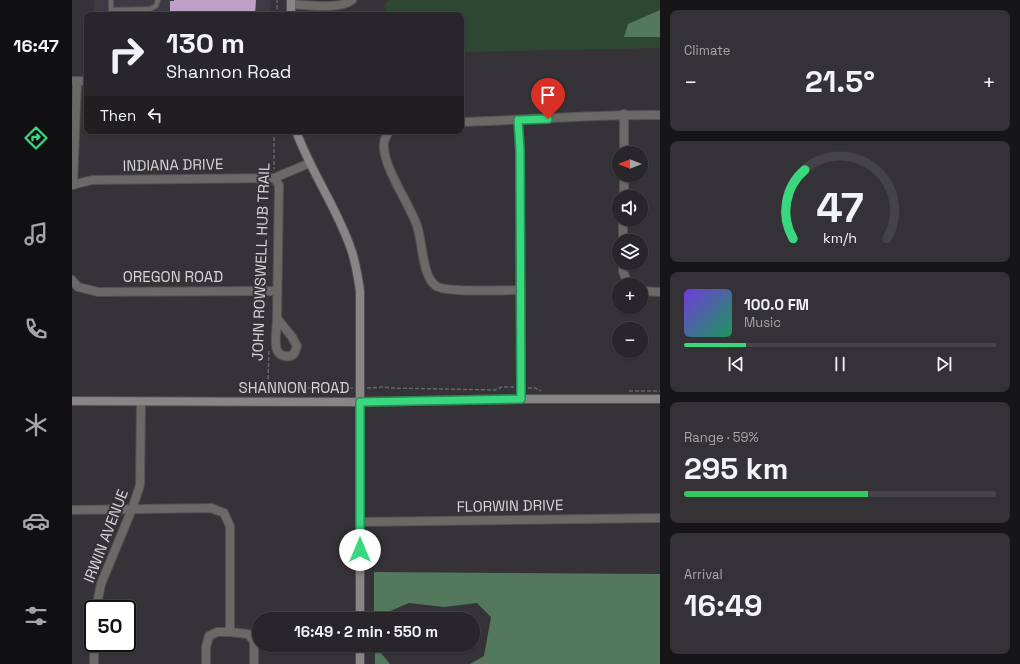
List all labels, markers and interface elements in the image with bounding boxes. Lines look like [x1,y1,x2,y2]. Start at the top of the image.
text: 130 m [166,25,245,61]
icon: right [100,28,152,80]
text: 16:47 [13,34,59,57]
text: Climate [684,42,730,59]
text: Shannon Road [166,60,291,83]
text: 21.5° [805,62,875,101]
text: − [684,68,698,96]
text: + [982,68,996,96]
pin [531,78,565,119]
icon: arrive [537,84,559,106]
icon: left [144,104,166,126]
text: Then [100,106,136,125]
icon: directions [22,124,50,152]
north arrow [612,146,648,182]
map controls [612,146,648,358]
street label: INDIANA DRIVE [123,154,223,175]
street label: JOHN ROWSWELL HUB TRAIL [248,163,273,361]
text: 47 [816,181,864,234]
button: sound [612,190,648,226]
icon: music [22,220,50,248]
text: km/h [823,229,857,247]
button: layers [612,234,648,270]
street label: OREGON ROAD [123,267,223,286]
button: + [612,278,648,314]
text: 100.0 FM [744,295,809,314]
text: Music [744,314,781,331]
icon: phone [22,315,50,343]
button: − [612,322,648,358]
icon: previous [725,353,747,375]
icon: pause [829,353,851,375]
icon: next [933,353,955,375]
street label: SHANNON ROAD [238,378,350,397]
icon: climate [22,411,50,439]
text: Range · 59% [684,429,759,446]
text: 295 km [684,449,788,488]
street label: IRWIN AVENUE [79,487,132,585]
street label: FLORWIN DRIVE [456,495,564,516]
icon: car [22,507,50,535]
position arrow [339,529,381,571]
text: Arrival [684,566,723,583]
text: 16:49 [684,586,763,625]
speed limit sign: 50 [84,600,136,652]
icon: filters [22,602,50,630]
text: 16:49 · 2 min · 550 m [294,622,438,641]

